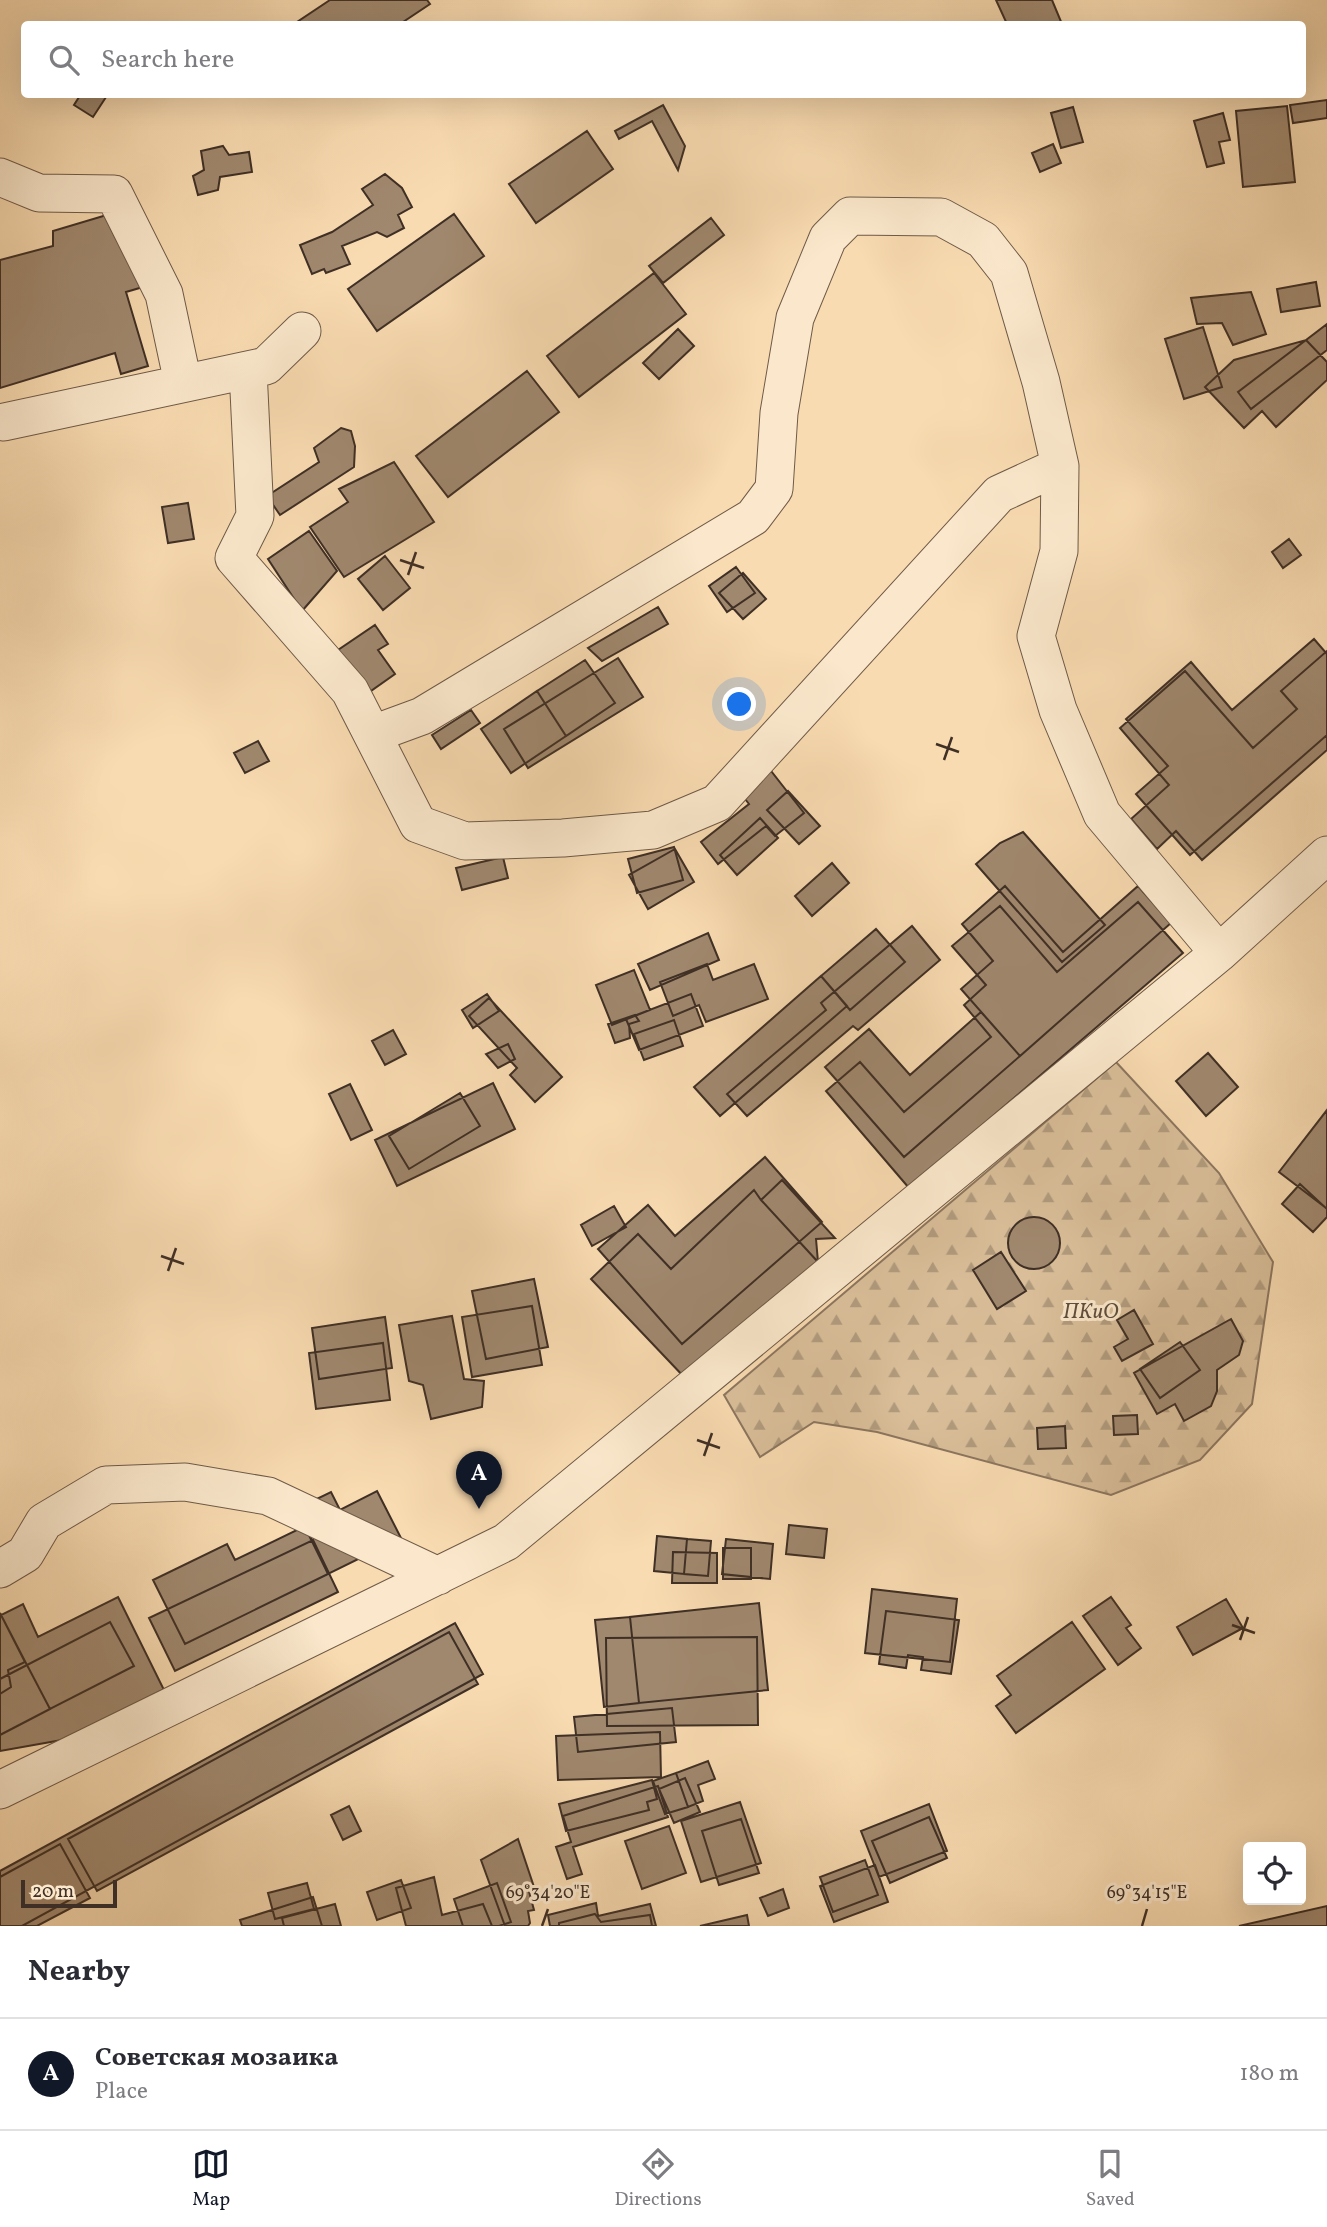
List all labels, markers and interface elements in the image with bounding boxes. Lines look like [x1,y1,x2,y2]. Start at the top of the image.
search box [21,21,1306,98]
icon: search [45,41,83,79]
text: Search here [101,42,234,78]
your location [722,687,756,721]
park label: ПКиО [1063,1298,1119,1327]
pin: A [456,1451,502,1509]
map controls [1243,1842,1306,1905]
button: locate [1243,1842,1306,1905]
scale bar [21,1877,117,1909]
text: 20 m [32,1879,74,1905]
text: 69°34'20"E [506,1881,590,1906]
text: 69°34'15"E [1107,1881,1187,1906]
text: Nearby [28,1951,130,1993]
text: Советская мозаика [95,2040,338,2076]
text: A [43,2058,59,2090]
text: 180 m [1240,2058,1299,2090]
text: Place [95,2076,148,2108]
tab: Map [192,2145,230,2213]
tab: Directions [615,2145,702,2213]
tab: Saved [1086,2145,1135,2213]

